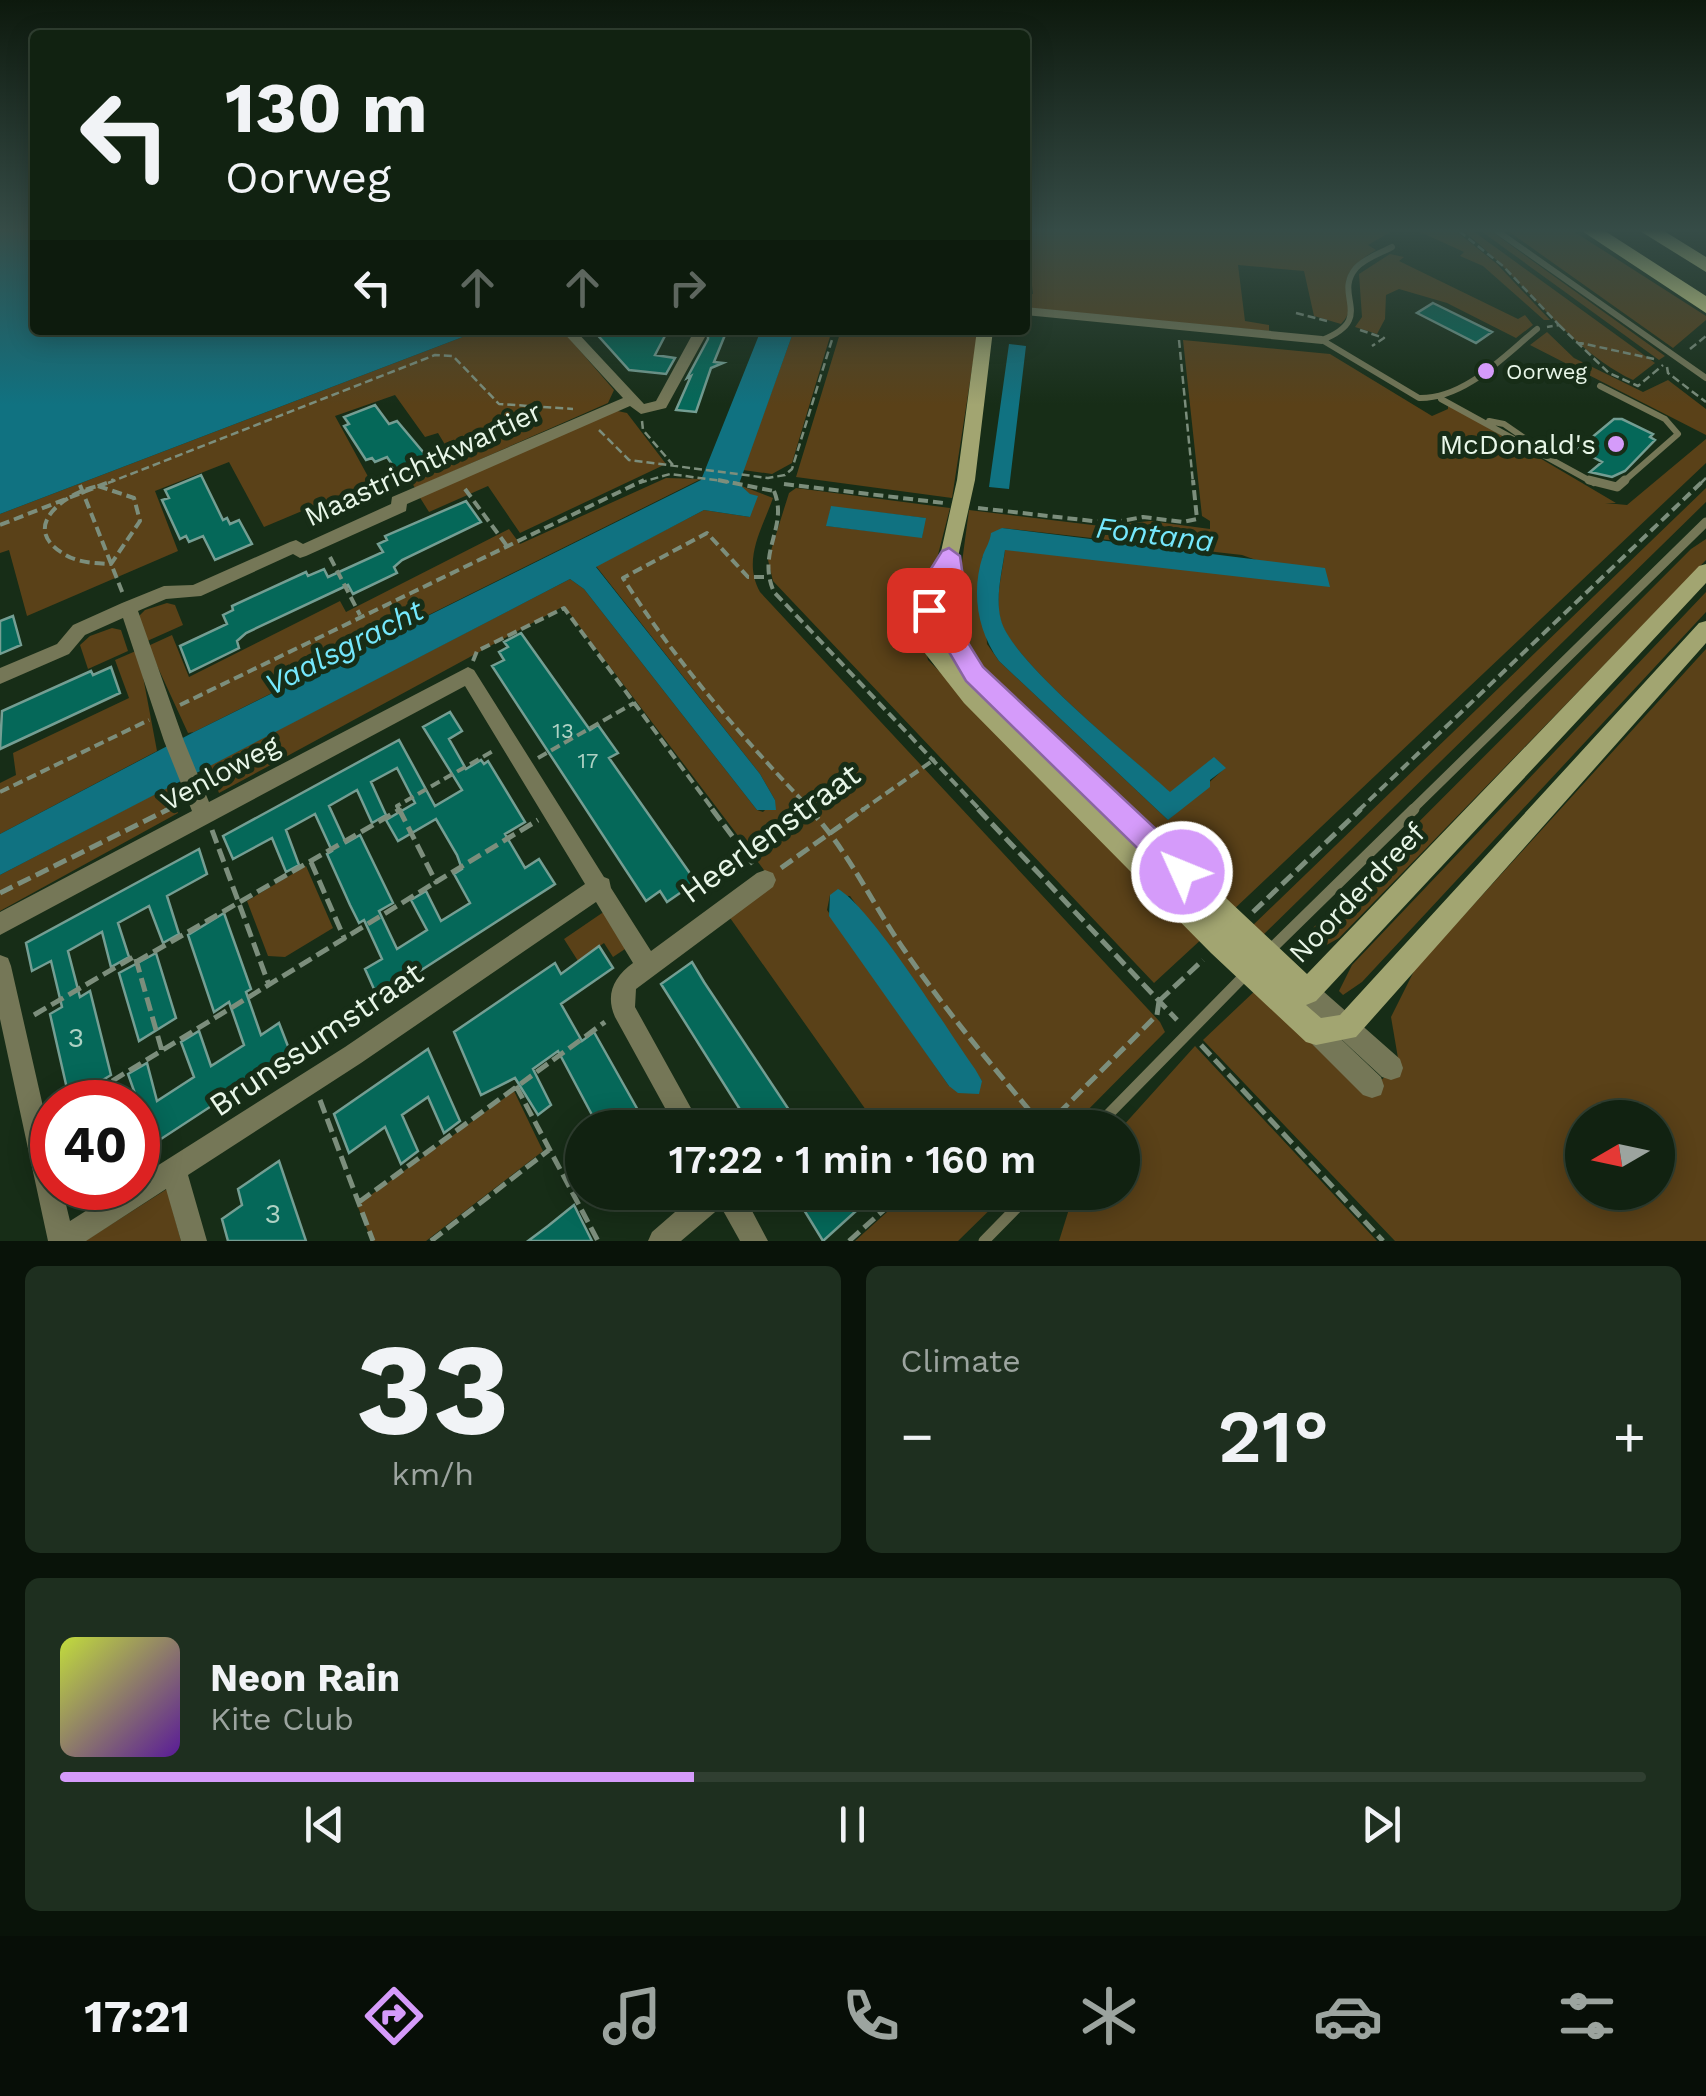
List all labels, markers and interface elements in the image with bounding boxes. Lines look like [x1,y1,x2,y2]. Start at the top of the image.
text: 130 m [225,67,428,149]
icon: left [60,70,190,200]
text: Oorweg [225,151,391,204]
icon: left [345,260,400,315]
icon: ahead [450,260,505,315]
icon: ahead [555,260,610,315]
icon: right [660,260,715,315]
place label: Oorweg [1506,359,1587,384]
marker: Oorweg [1475,360,1497,382]
street label: Maastrichtkwartier [299,395,547,533]
place label: McDonald's [1439,428,1596,461]
marker: McDonald's [1605,433,1627,455]
water label: Fontana [1094,509,1216,559]
pin [887,568,972,653]
icon: arrive [902,583,957,638]
water label: Vaalsgracht [259,592,430,702]
house number: 13 [552,718,574,743]
street label: Venloweg [155,728,285,818]
house number: 17 [578,748,598,773]
street label: Heerlenstraat [673,755,867,911]
street label: Noorderdreef [1282,816,1432,970]
position arrow [1130,820,1234,924]
street label: Brunssumstraat [202,954,430,1124]
house number: 3 [68,1021,84,1054]
speed limit sign: 40 [30,1080,160,1210]
north arrow [1565,1100,1675,1210]
map controls [1565,1100,1675,1210]
text: 17:22 · 1 min · 160 m [669,1138,1036,1182]
house number: 3 [265,1197,281,1230]
text: 33 [356,1313,510,1466]
text: Climate [901,1342,1021,1380]
text: 21° [1217,1392,1329,1480]
text: − [901,1404,934,1468]
text: + [1613,1404,1646,1468]
text: km/h [392,1455,474,1493]
text: Neon Rain [210,1656,400,1700]
text: Kite Club [210,1700,354,1738]
icon: previous [297,1797,352,1852]
icon: pause [825,1797,880,1852]
icon: next [1354,1797,1409,1852]
icon: directions [359,1981,429,2051]
icon: music [597,1981,667,2051]
icon: phone [836,1981,906,2051]
icon: climate [1074,1981,1144,2051]
icon: car [1313,1981,1383,2051]
icon: filters [1552,1981,1622,2051]
text: 17:21 [84,1990,190,2043]

